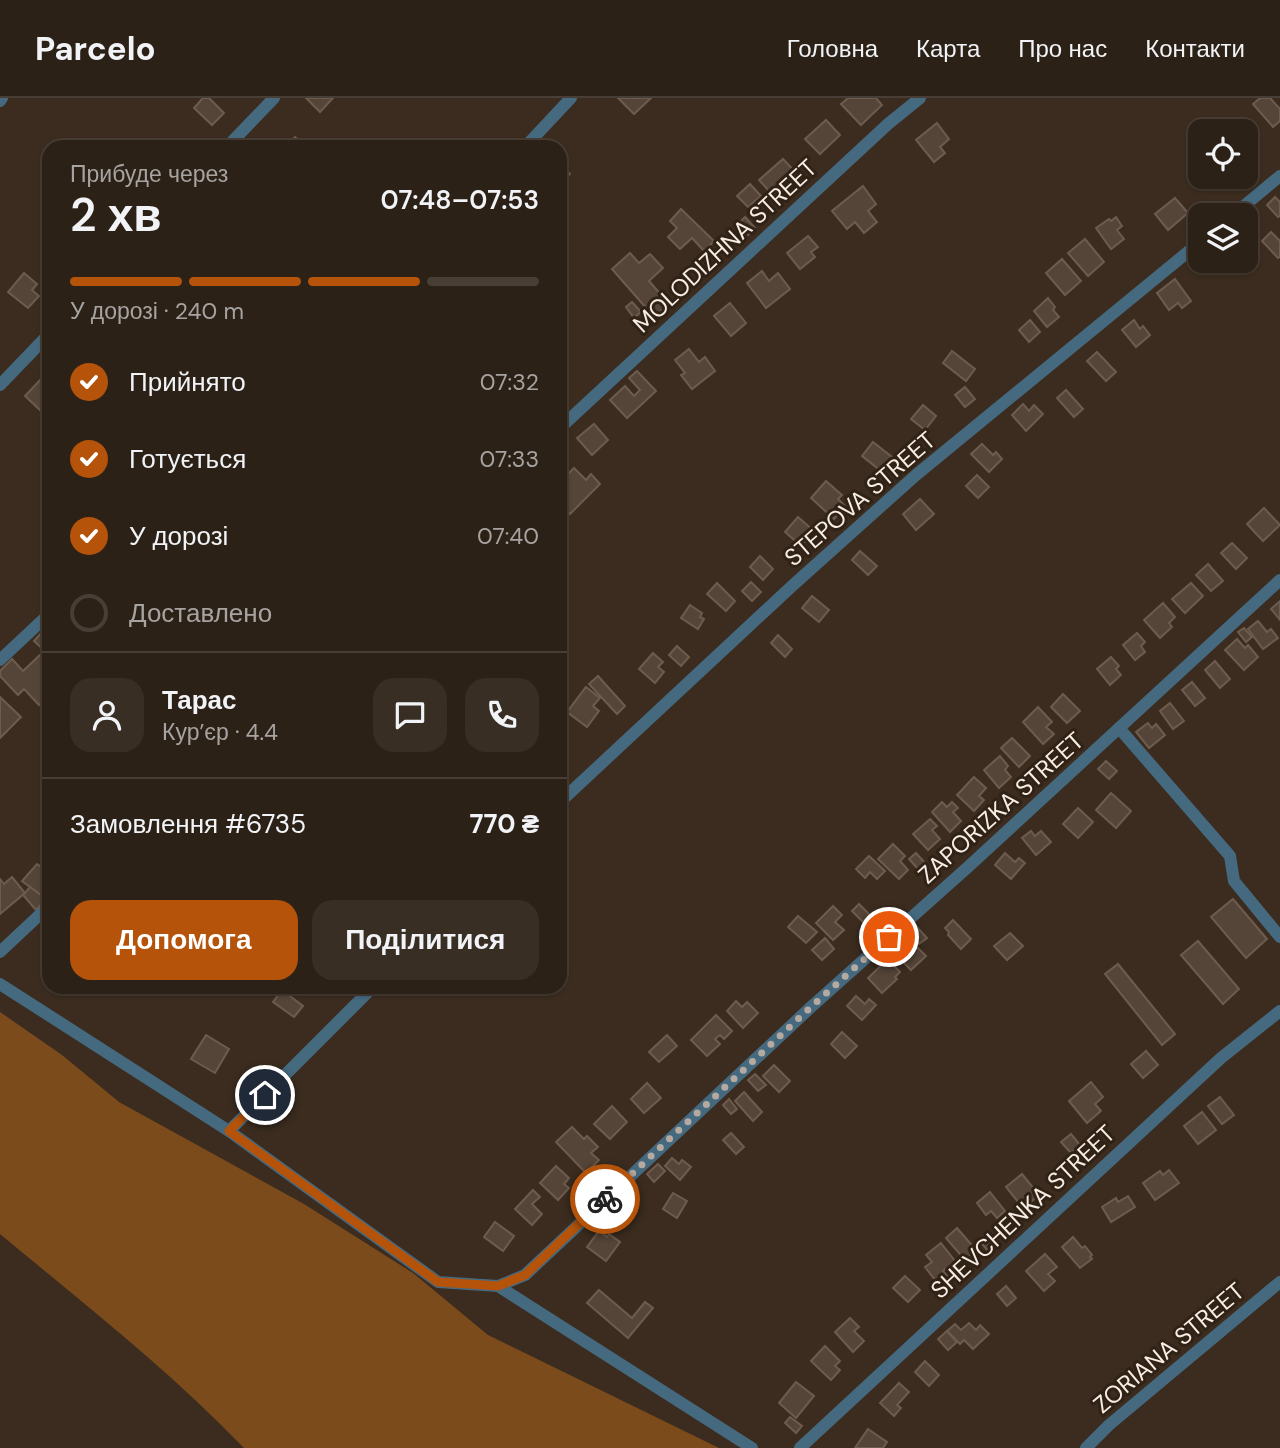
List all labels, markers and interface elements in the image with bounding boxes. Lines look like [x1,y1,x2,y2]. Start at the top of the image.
text: Parcelo [35,27,156,70]
text: Головна [787,33,878,64]
text: Карта [916,33,980,64]
text: Про нас [1018,33,1107,64]
text: Контакти [1145,33,1245,64]
map controls [1188,119,1258,273]
button: locate [1188,119,1258,189]
street label: MOLODIZHNA STREET [626,152,823,339]
text: Прибуде через [70,159,228,189]
text: 07:48–07:53 [380,183,539,217]
text: 2 хв [70,185,162,245]
button: layers [1188,203,1258,273]
text: У дорозі · 240 m [70,296,244,326]
icon: check [70,363,108,401]
text: Прийнято [129,365,246,399]
text: 07:32 [480,367,539,397]
street label: STEPOVA STREET [778,425,942,573]
icon: check [70,440,108,478]
text: Готується [129,442,246,476]
text: 07:33 [479,444,539,474]
icon: check [70,517,108,555]
text: У дорозі [129,519,228,553]
text: 07:40 [477,521,539,551]
text: Доставлено [129,596,272,630]
button: person [70,678,144,752]
button: chat [373,678,447,752]
button: phone [465,678,539,752]
text: Тарас [162,683,237,717]
text: Кур’єр · 4.4 [162,717,278,747]
street label: ZAPORIZKA STREET [911,725,1090,890]
text: Замовлення #6735 [70,807,306,841]
text: 770 ₴ [469,807,539,841]
button: Допомога [70,900,298,980]
button: Поділитися [312,900,539,980]
pin [859,907,919,967]
icon: bag [870,918,908,956]
pin [235,1065,295,1125]
icon: home [246,1076,284,1114]
street label: SHEVCHENKA STREET [924,1118,1121,1305]
courier [570,1164,640,1234]
icon: bike [586,1180,624,1218]
street label: ZORIANA STREET [1087,1275,1251,1420]

